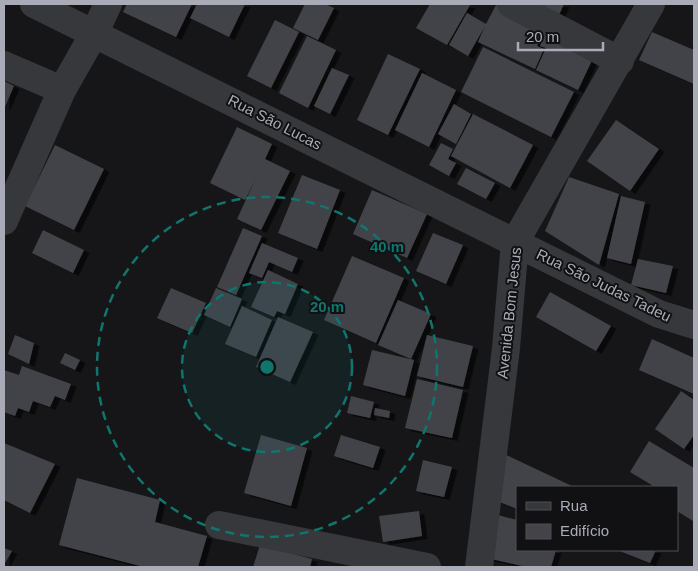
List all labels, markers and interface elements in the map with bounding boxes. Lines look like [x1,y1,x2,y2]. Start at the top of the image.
scale bar [518,20,603,52]
text: 20 m [526,28,559,45]
street label: Rua São Lucas [225,91,325,153]
text: 40 m [370,238,404,255]
street label: Rua São Judas Tadeu [534,245,674,325]
street label: Avenida Bom Jesus [494,246,524,380]
text: 20 m [310,298,344,315]
centre of rings [258,358,276,376]
legend [516,486,678,551]
text: Rua [560,497,588,514]
text: Edifício [560,522,609,539]

